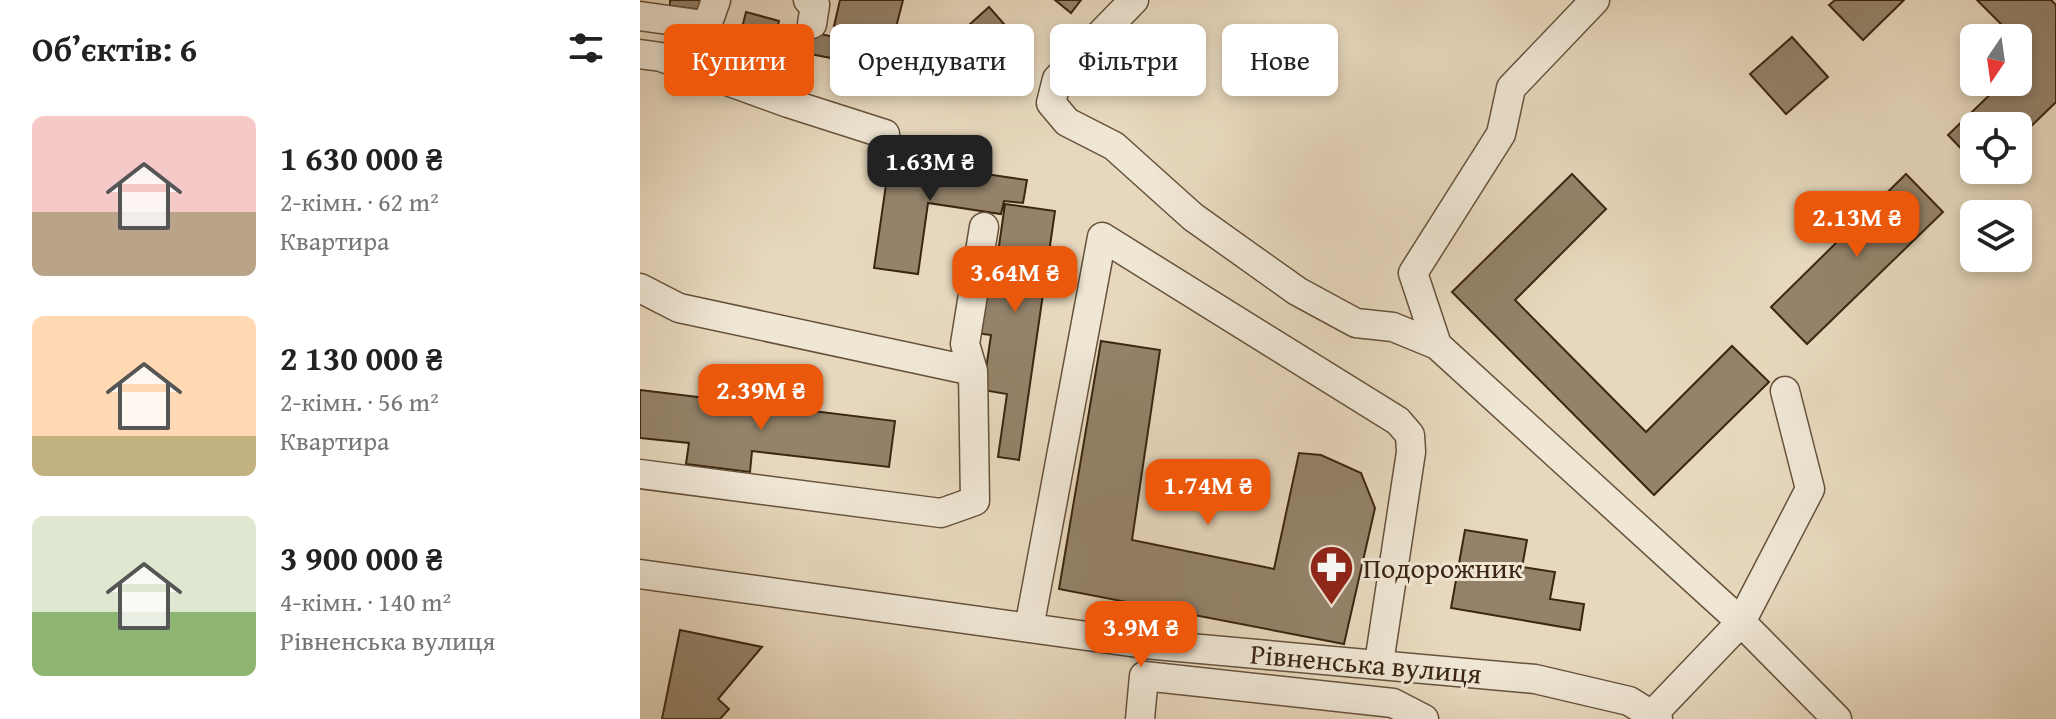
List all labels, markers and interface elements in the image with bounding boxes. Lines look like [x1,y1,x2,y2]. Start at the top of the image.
text: Об’єктів: 6 [32,24,197,73]
chip: Купити [664,24,814,96]
chip: Орендувати [830,24,1034,96]
chip: Фільтри [1050,24,1206,96]
chip: Нове [1222,24,1338,96]
north arrow [1960,24,2032,96]
map controls [1960,24,2032,272]
icon: filters [564,26,608,70]
button: locate [1960,112,2032,184]
text: 1 630 000 ₴ [280,133,443,182]
pin: 1.63M ₴ [856,135,1004,203]
text: 1.63M ₴ [885,141,975,180]
icon: home [96,148,192,244]
text: 2-кімн. · 62 m² [280,182,439,221]
pin: 2.13M ₴ [1783,191,1931,259]
text: 2.13M ₴ [1812,197,1902,236]
button: layers [1960,200,2032,272]
text: Квартира [280,221,389,260]
pin: 3.64M ₴ [941,246,1089,314]
text: 3.64M ₴ [970,252,1060,291]
text: 2 130 000 ₴ [280,333,443,382]
icon: home [96,348,192,444]
pin: 2.39M ₴ [687,364,835,432]
text: 2.39M ₴ [716,370,806,409]
text: 2-кімн. · 56 m² [280,382,439,421]
text: Квартира [280,421,389,460]
pin: 1.74M ₴ [1134,459,1282,527]
text: 1.74M ₴ [1163,465,1253,504]
text: 3 900 000 ₴ [280,533,443,582]
pharmacy icon: Подорожник [1308,543,1356,606]
place label: Подорожник [1363,547,1523,588]
icon: home [96,548,192,644]
text: 4-кімн. · 140 m² [280,582,451,621]
pin: 3.9M ₴ [1076,601,1206,669]
text: 3.9M ₴ [1103,607,1179,646]
text: Рівненська вулиця [280,621,496,660]
street label: Рівненська вулиця [1249,632,1483,694]

